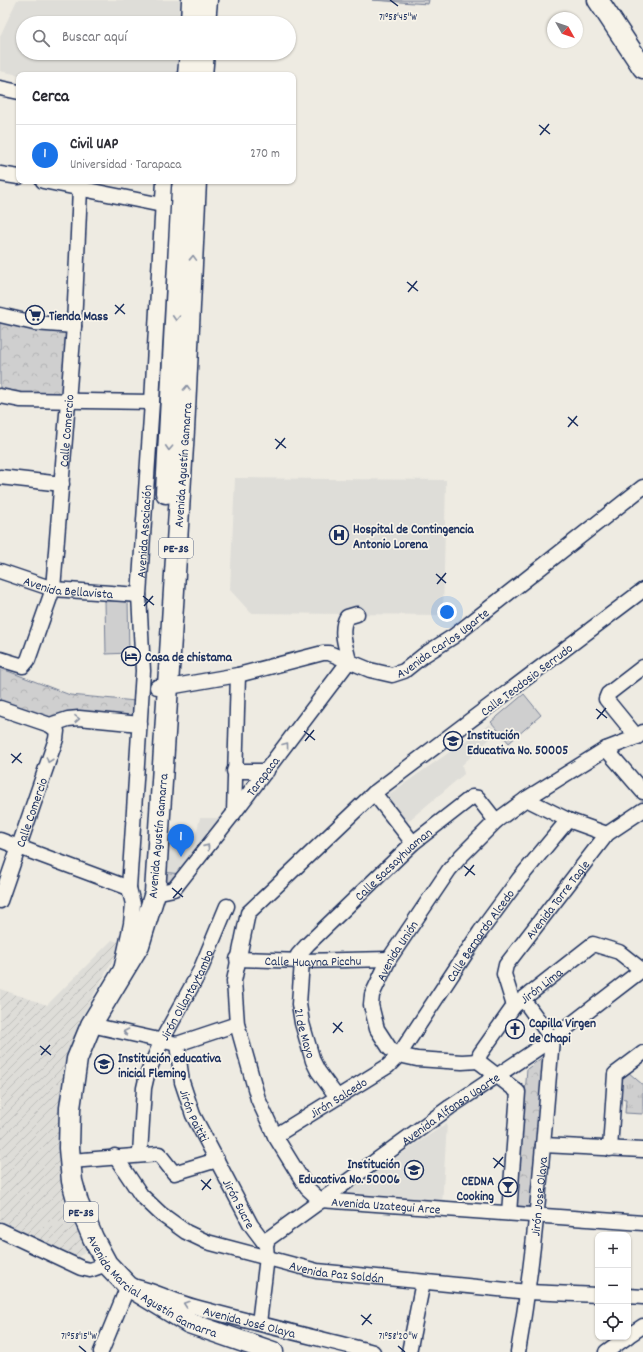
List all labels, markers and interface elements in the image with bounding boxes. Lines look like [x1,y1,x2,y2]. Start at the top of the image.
text: 71°58'45"W [379,11,417,25]
north arrow [547,12,583,48]
search box [16,16,296,60]
icon: search [30,27,52,49]
text: Buscar aquí [62,27,127,49]
text: Cerca [32,86,69,110]
text: Civil UAP [70,134,118,156]
text: 1 [44,145,46,164]
text: 270 m [250,145,280,164]
text: Universidad · Tarapaca [70,156,181,175]
one-way arrow [189,255,197,261]
supermarket icon: Tienda Mass [24,304,46,326]
place label: Tienda Mass [49,308,109,327]
one-way arrow [171,315,180,321]
one-way arrow [182,385,191,391]
street label: Calle Comercio [56,394,81,468]
street label: Avenida Agustín Gamarra [171,401,198,528]
one-way arrow [164,445,173,451]
street label: Avenida Asociación [133,484,158,579]
place label: Hospital de Contingencia Antonio Lorena [353,521,474,555]
hospital icon: Hospital de Contingencia Antonio Lorena [328,524,350,546]
road number: PE-3S [159,538,193,558]
street label: Avenida Bellavista [21,573,114,605]
your location [437,602,457,622]
street label: Avenida Carlos Ugarte [395,605,494,685]
street label: Calle Teodosio Serrudo [477,640,578,722]
hotel icon: Casa de chistama [120,645,142,667]
place label: Casa de chistama [145,649,233,668]
one-way arrow [74,714,80,723]
place label: Institución Educativa No. 50005 [467,727,568,761]
school or university icon: Institución Educativa No. 50005 [442,730,464,752]
one-way arrow [282,742,289,749]
street label: Tarapaca [243,753,286,801]
one-way arrow [45,757,53,764]
street label: Avenida Agustín Gamarra [145,772,174,899]
street label: Calle Comercio [12,775,54,850]
pin: 1 [168,824,194,857]
street label: Calle Sacsayhuaman [351,824,437,906]
one-way arrow [202,845,209,852]
street label: Avenida Torre Tagle [522,857,596,944]
street label: Calle Bernardo Alcedo [443,886,520,986]
street label: Avenida Unión [373,917,424,985]
street label: Jirón Ollantaytambo [157,947,220,1045]
street label: Calle Huayna Picchu [264,953,362,973]
street label: Jirón Lima [517,964,568,1010]
street label: 21 de Mayo [288,1007,319,1061]
place label: Capilla Virgen de Chapi [529,1015,596,1049]
church icon: Capilla Virgen de Chapi [504,1018,526,1040]
one-way arrow [123,1029,129,1037]
place label: Institución educativa inicial Fleming [118,1050,222,1084]
school or university icon: Institución educativa inicial Fleming [93,1053,115,1075]
street label: Avenida Alfonso Ugarte [398,1069,505,1151]
street label: Jirón Salcedo [307,1074,372,1124]
street label: Jirón Paititi [173,1087,213,1146]
street label: Jirón Jose Olaya [527,1155,554,1237]
place label: Institución Educativa No. 50006 [298,1156,401,1190]
school or university icon: Institución Educativa No. 50006 [403,1159,425,1181]
place label: CEDNA Cooking [457,1173,494,1207]
street label: Jirón Sucre [216,1176,258,1233]
bar icon: CEDNA Cooking [497,1176,519,1198]
street label: Avenida Uzategui Arce [331,1194,441,1221]
road number: PE-3S [64,1202,98,1222]
street label: Avenida Marcial Agustín Gamarra [81,1232,220,1344]
map controls [595,1232,631,1340]
button: + [595,1232,631,1268]
street label: Avenida Paz Soldán [287,1257,385,1290]
button: − [595,1268,631,1304]
one-way arrow [182,1300,189,1309]
street label: Avenida José Olaya [201,1303,298,1345]
button: locate [595,1304,631,1340]
text: 71°58'15"W [61,1330,97,1344]
text: 71°58'20"W [379,1330,418,1344]

